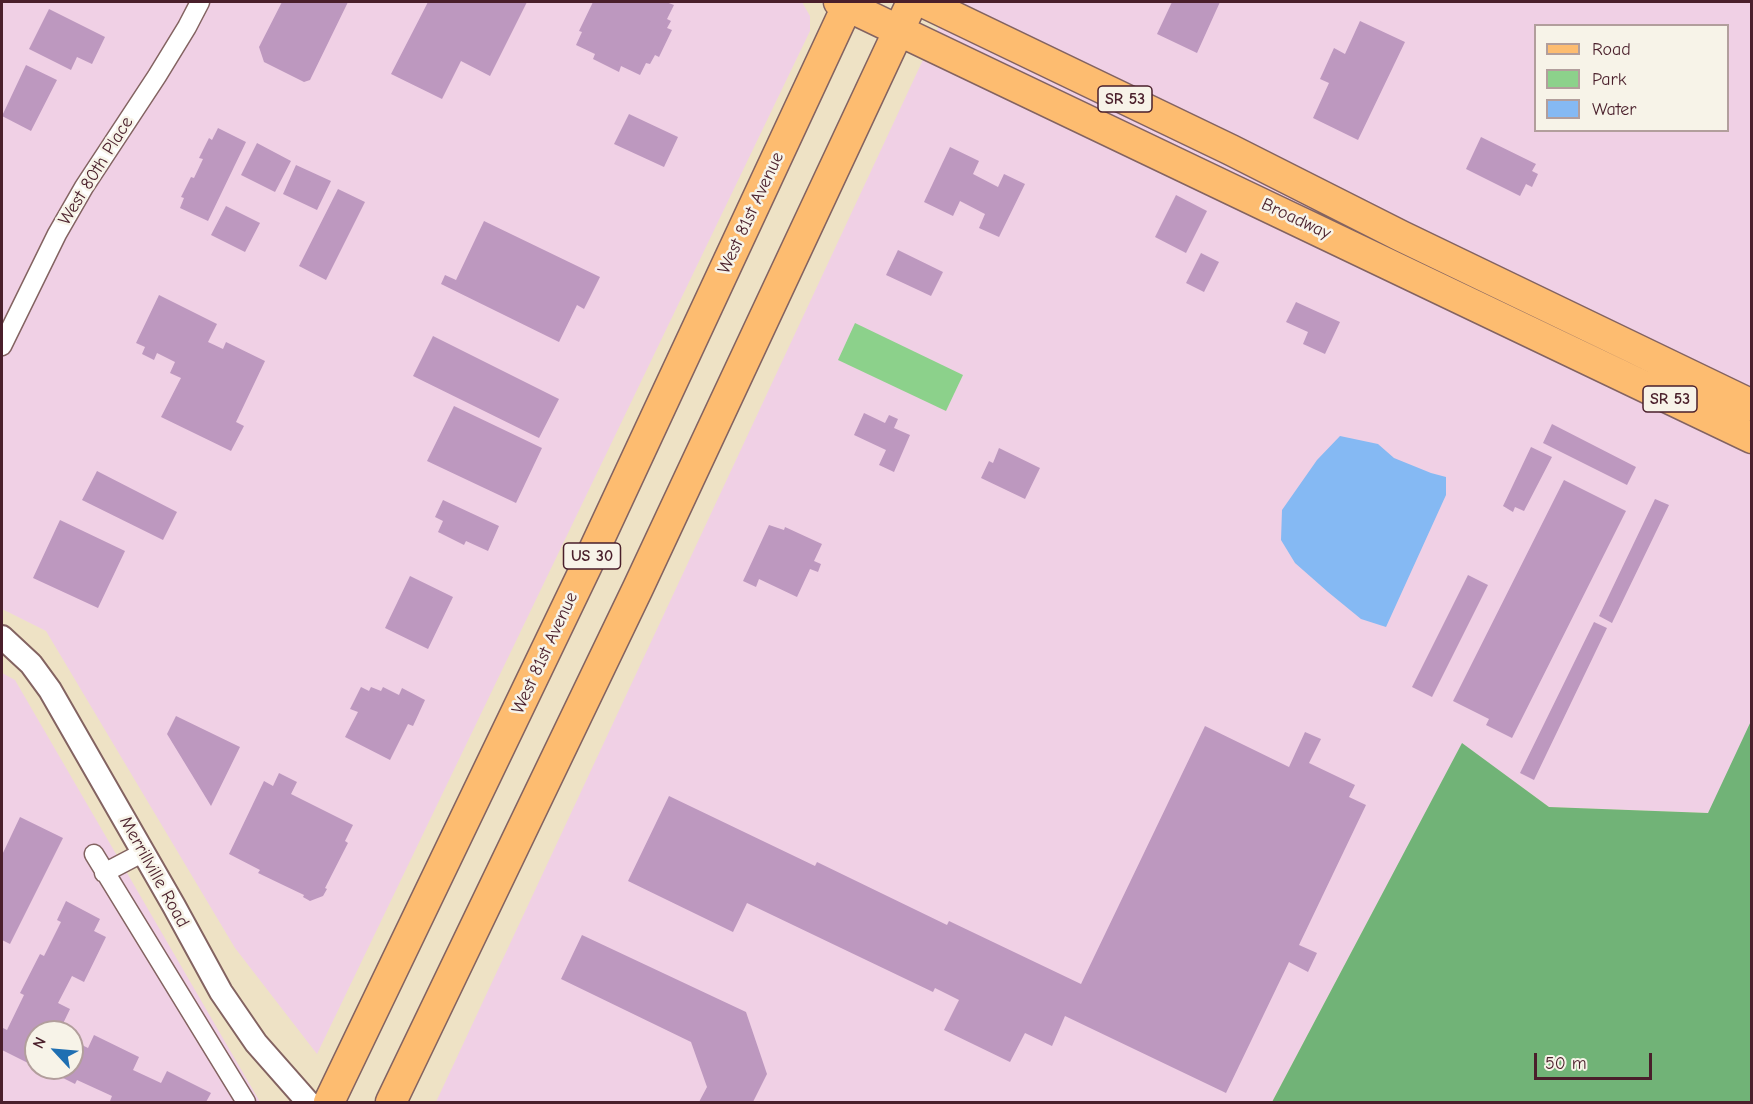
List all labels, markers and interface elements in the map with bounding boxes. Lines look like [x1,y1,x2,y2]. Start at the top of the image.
legend [1534,24,1729,132]
text: Road [1592,39,1631,60]
text: Park [1592,69,1626,90]
road number: SR 53 [1098,86,1152,112]
text: Water [1592,99,1636,120]
street label: West 80th Place [54,113,138,229]
street label: West 81st Avenue [713,149,789,277]
street label: Broadway [1258,194,1334,244]
road number: SR 53 [1643,386,1697,412]
road number: US 30 [564,543,620,569]
street label: West 81st Avenue [507,589,583,717]
street label: Merrillville Road [115,813,193,931]
north arrow [24,1020,84,1080]
text: N [29,1034,50,1052]
scale bar [1537,1041,1656,1079]
text: 50 m [1545,1053,1587,1074]

